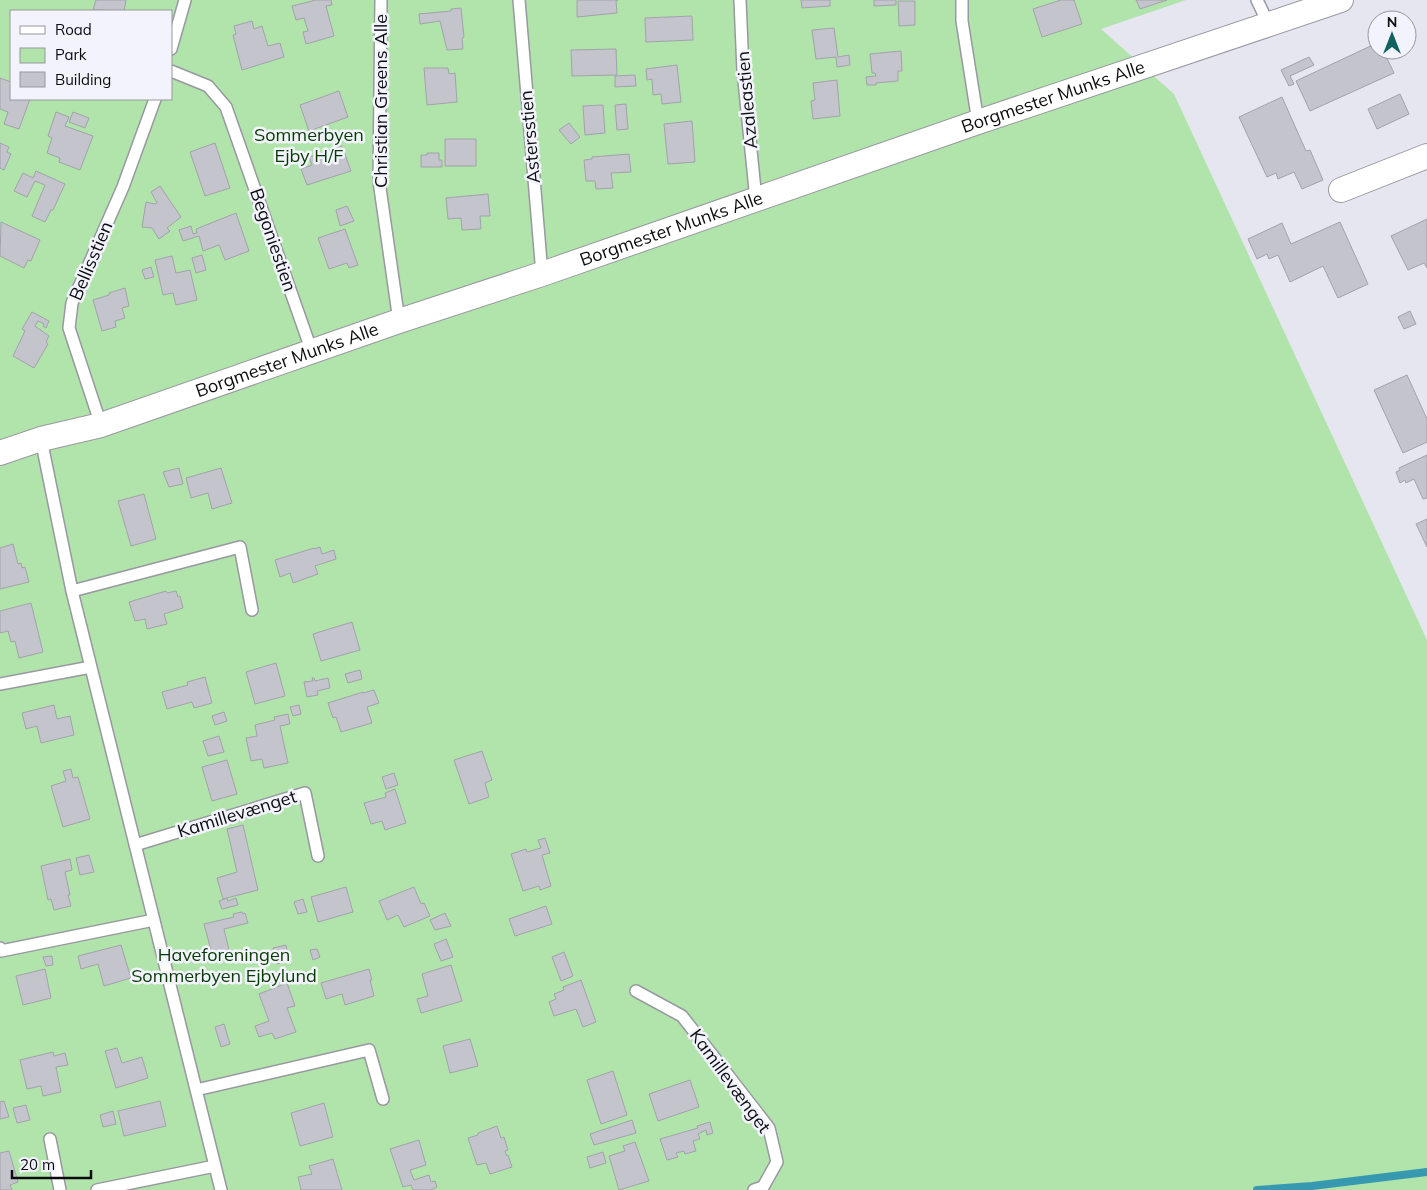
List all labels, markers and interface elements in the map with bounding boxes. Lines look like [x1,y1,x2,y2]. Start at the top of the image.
legend [10,10,172,100]
north arrow [1367,10,1417,60]
text: N [1387,13,1397,31]
street label: Christian Greens Alle [369,14,392,188]
text: Road [55,20,92,39]
text: Park [55,45,87,64]
street label: Azaleastien [731,50,762,150]
street label: Borgmester Munks Alle [958,55,1148,138]
text: Building [55,70,111,89]
street label: Astersstien [514,90,545,184]
park label: Sommerbyen Ejby H/F [254,123,364,167]
street label: Begoniestien [245,185,302,294]
street label: Borgmester Munks Alle [577,186,766,271]
street label: Bellisstien [64,218,117,304]
street label: Borgmester Munks Alle [192,317,381,402]
street label: Kamillevænget [175,785,299,843]
park label: Haveforeningen Sommerbyen Ejbylund [131,943,317,987]
street label: Kamillevænget [685,1024,776,1137]
scale bar [12,1148,91,1180]
text: 20 m [20,1155,55,1174]

